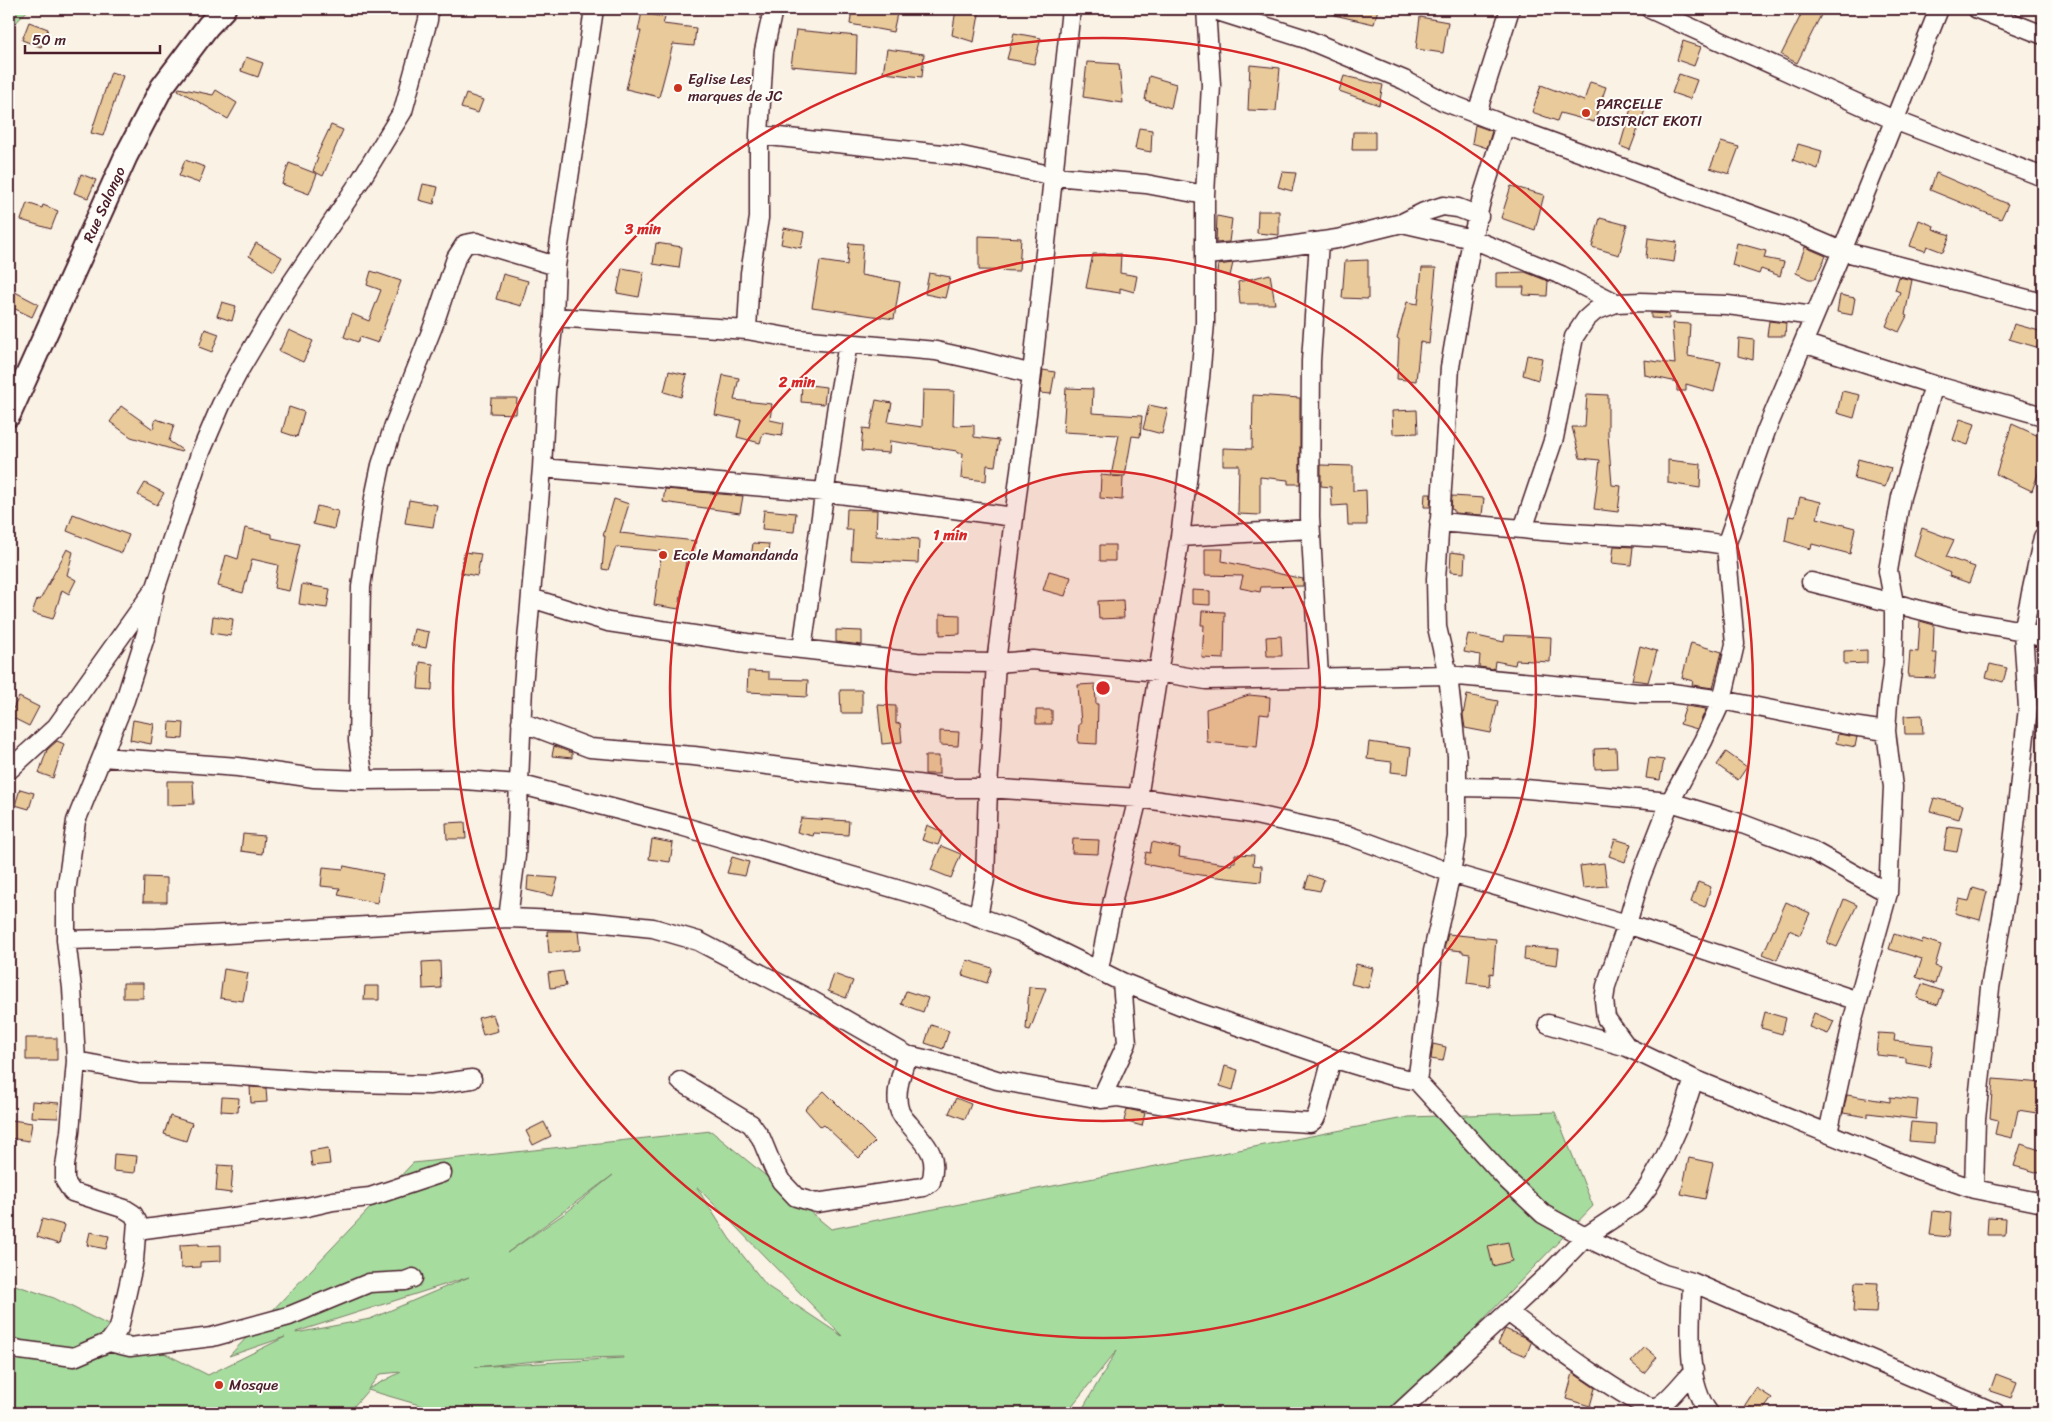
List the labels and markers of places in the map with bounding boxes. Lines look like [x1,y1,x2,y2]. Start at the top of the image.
place label: Eglise Les marques de JC [688,66,783,109]
marker: Eglise Les marques de JC [672,82,684,94]
place label: PARCELLE DISTRICT EKOTI [1596,91,1702,134]
marker: PARCELLE DISTRICT EKOTI [1580,107,1592,119]
place label: Ecole Mamandanda [673,542,799,568]
marker: Ecole Mamandanda [657,549,669,561]
centre of rings [1094,679,1112,697]
place label: Mosque [229,1372,278,1398]
marker: Mosque [213,1379,225,1391]

